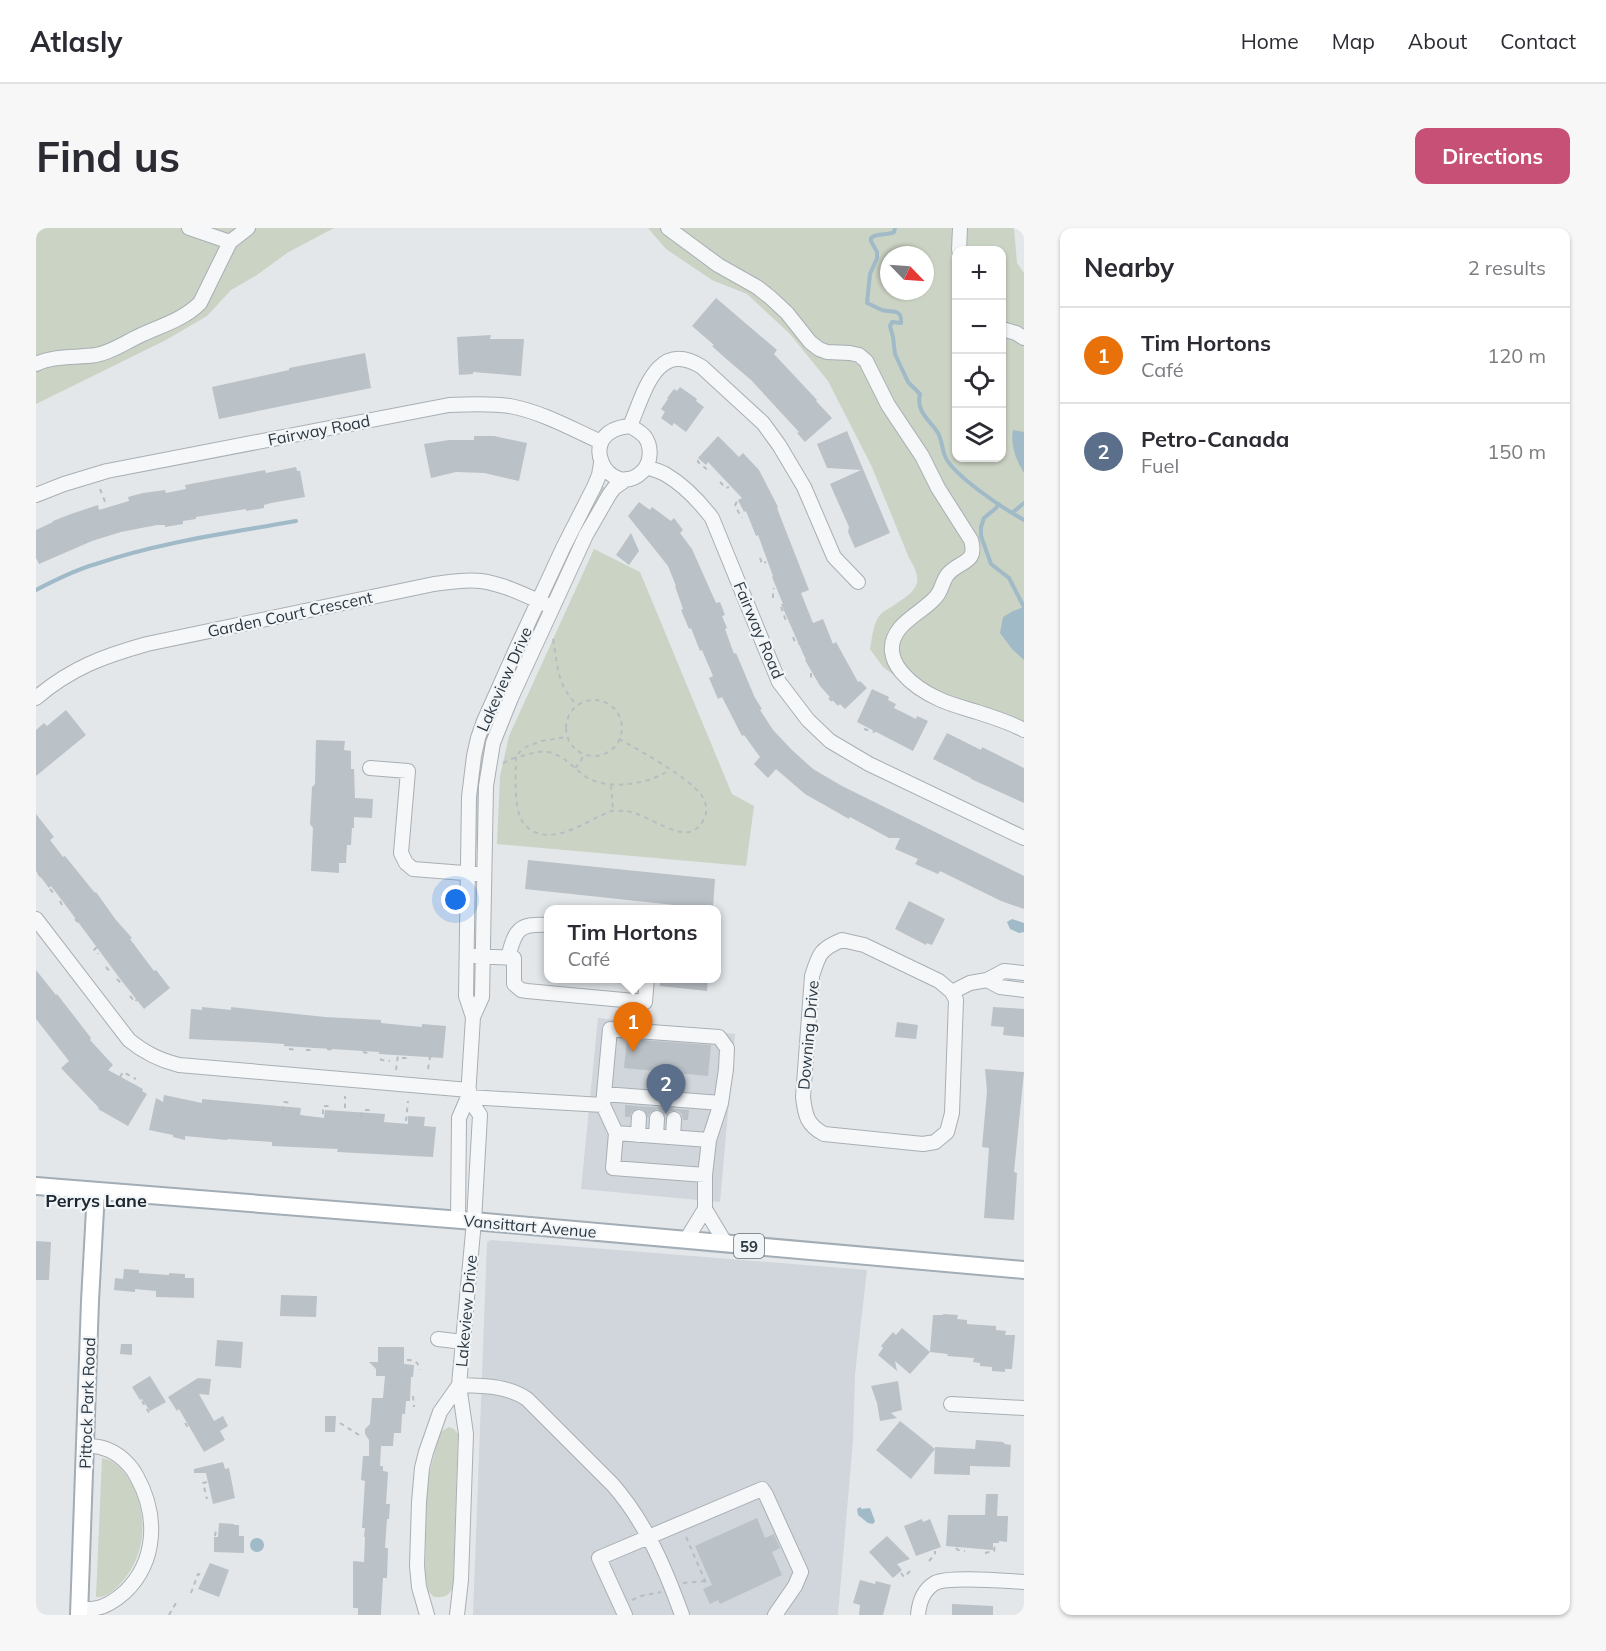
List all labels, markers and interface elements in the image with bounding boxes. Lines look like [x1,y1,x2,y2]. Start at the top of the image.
text: Atlasly [30,24,122,59]
text: Home [1241,28,1299,54]
text: Map [1332,28,1375,54]
text: About [1408,28,1467,54]
text: Contact [1500,28,1576,54]
button: Directions [1415,128,1570,184]
text: Find us [36,130,180,183]
north arrow [880,246,934,300]
map controls [952,246,1006,462]
button: + [952,246,1006,300]
text: Nearby [1084,251,1174,284]
text: 2 results [1468,255,1546,280]
button: − [952,300,1006,354]
text: Tim Hortons [1141,329,1271,357]
text: 1 [1098,343,1110,368]
text: 120 m [1487,343,1546,368]
button: locate [952,354,1006,408]
text: Café [1141,357,1184,382]
button: layers [952,408,1006,462]
street label: Fairway Road [266,410,372,450]
text: Petro-Canada [1141,425,1289,453]
text: 2 [1098,439,1110,464]
text: 150 m [1487,439,1546,464]
text: Fuel [1141,453,1179,478]
street label: Fairway Road [730,578,788,682]
street label: Garden Court Crescent [206,587,375,641]
street label: Lakeview Drive [472,623,536,735]
your location [441,885,470,914]
popup [544,905,721,983]
text: Tim Hortons [567,918,698,946]
text: Café [567,946,610,971]
street label: Downing Drive [793,979,823,1091]
pin: 1 [614,1002,652,1052]
pin: 2 [646,1064,686,1114]
district label: Perrys Lane [45,1189,147,1212]
street label: Vansittart Avenue [463,1210,597,1242]
road number: 59 [734,1234,764,1258]
street label: Lakeview Drive [451,1254,481,1368]
street label: Pittock Park Road [75,1337,99,1469]

